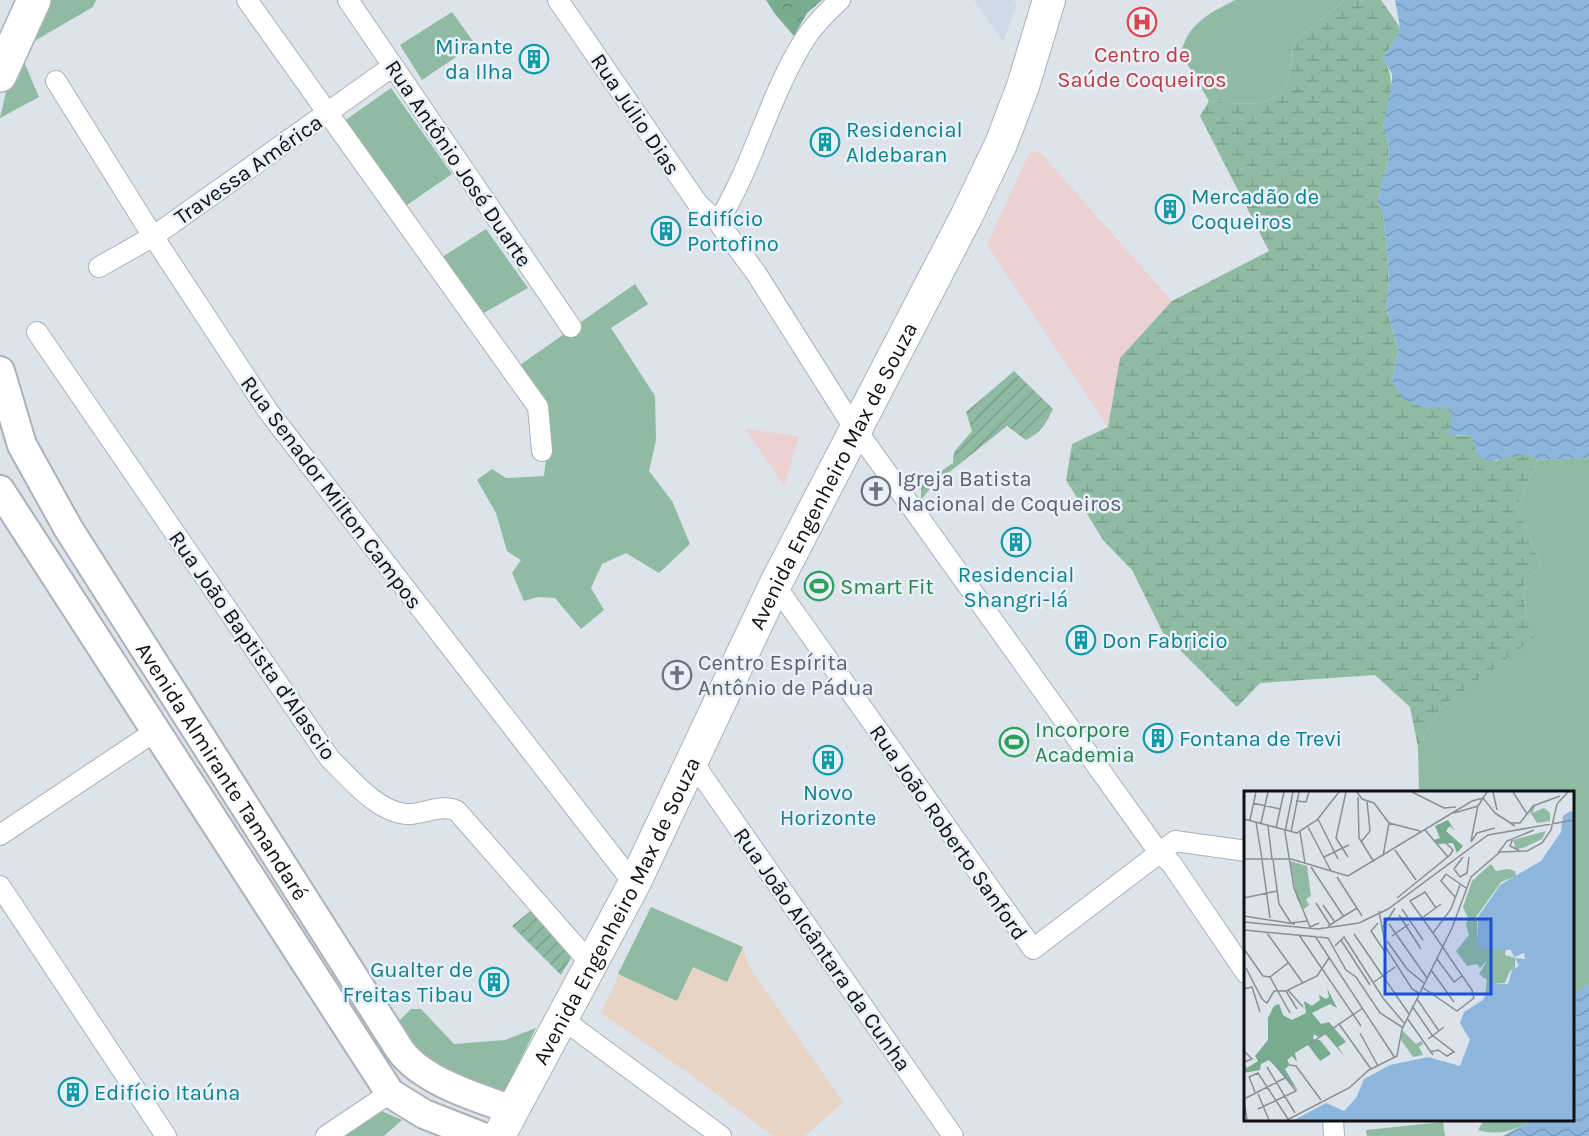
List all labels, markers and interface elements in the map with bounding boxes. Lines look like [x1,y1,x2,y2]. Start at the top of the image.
hospital icon: Centro de Saúde Coqueiros [1126,6,1158,38]
place label: Mirante da Ilha [435,34,513,85]
place label: Centro de Saúde Coqueiros [1057,42,1227,93]
building icon: Mirante da Ilha [518,43,550,75]
street label: Rua Júlio Dias [585,49,685,180]
street label: Rua Antônio José Duarte [379,55,537,272]
street label: Travessa América [170,109,328,231]
place label: Residencial Aldebaran [846,117,963,168]
building icon: Residencial Aldebaran [809,126,841,158]
place label: Mercadão de Coqueiros [1191,184,1319,235]
building icon: Mercadão de Coqueiros [1154,193,1186,225]
place label: Edifício Portofino [687,206,779,257]
building icon: Edifício Portofino [650,215,682,247]
street label: Avenida Engenheiro Max de Souza [744,318,923,634]
street label: Rua Senador Milton Campos [235,371,427,614]
place label: Igreja Batista Nacional de Coqueiros [897,466,1122,517]
church icon: Igreja Batista Nacional de Coqueiros [860,475,892,507]
street label: Rua João Baptista d'Alascio [163,526,341,765]
building icon: Residencial Shangri-lá [1000,526,1032,558]
place label: Residencial Shangri-lá [958,562,1074,613]
sports icon: Smart Fit [803,570,835,602]
place label: Smart Fit [840,574,934,600]
building icon: Don Fabricio [1065,624,1097,656]
place label: Don Fabricio [1102,628,1228,654]
street label: Avenida Almirante Tamandaré [130,638,313,905]
place label: Centro Espírita Antônio de Pádua [698,650,874,701]
church icon: Centro Espírita Antônio de Pádua [661,659,693,691]
place label: Incorpore Academia [1035,717,1135,768]
street label: Rua João Roberto Sanford [864,720,1033,945]
building icon: Fontana de Trevi [1142,722,1174,754]
sports icon: Incorpore Academia [998,726,1030,758]
place label: Fontana de Trevi [1179,726,1342,752]
building icon: Novo Horizonte [812,744,844,776]
street label: Avenida Engenheiro Max de Souza [528,753,706,1069]
place label: Novo Horizonte [780,780,876,831]
inset map [1244,791,1574,1121]
street label: Rua João Alcântara da Cunha [728,823,916,1076]
place label: Gualter de Freitas Tibau [342,957,473,1008]
building icon: Gualter de Freitas Tibau [478,966,510,998]
building icon: Edifício Itaúna [57,1076,89,1108]
place label: Edifício Itaúna [94,1080,240,1106]

